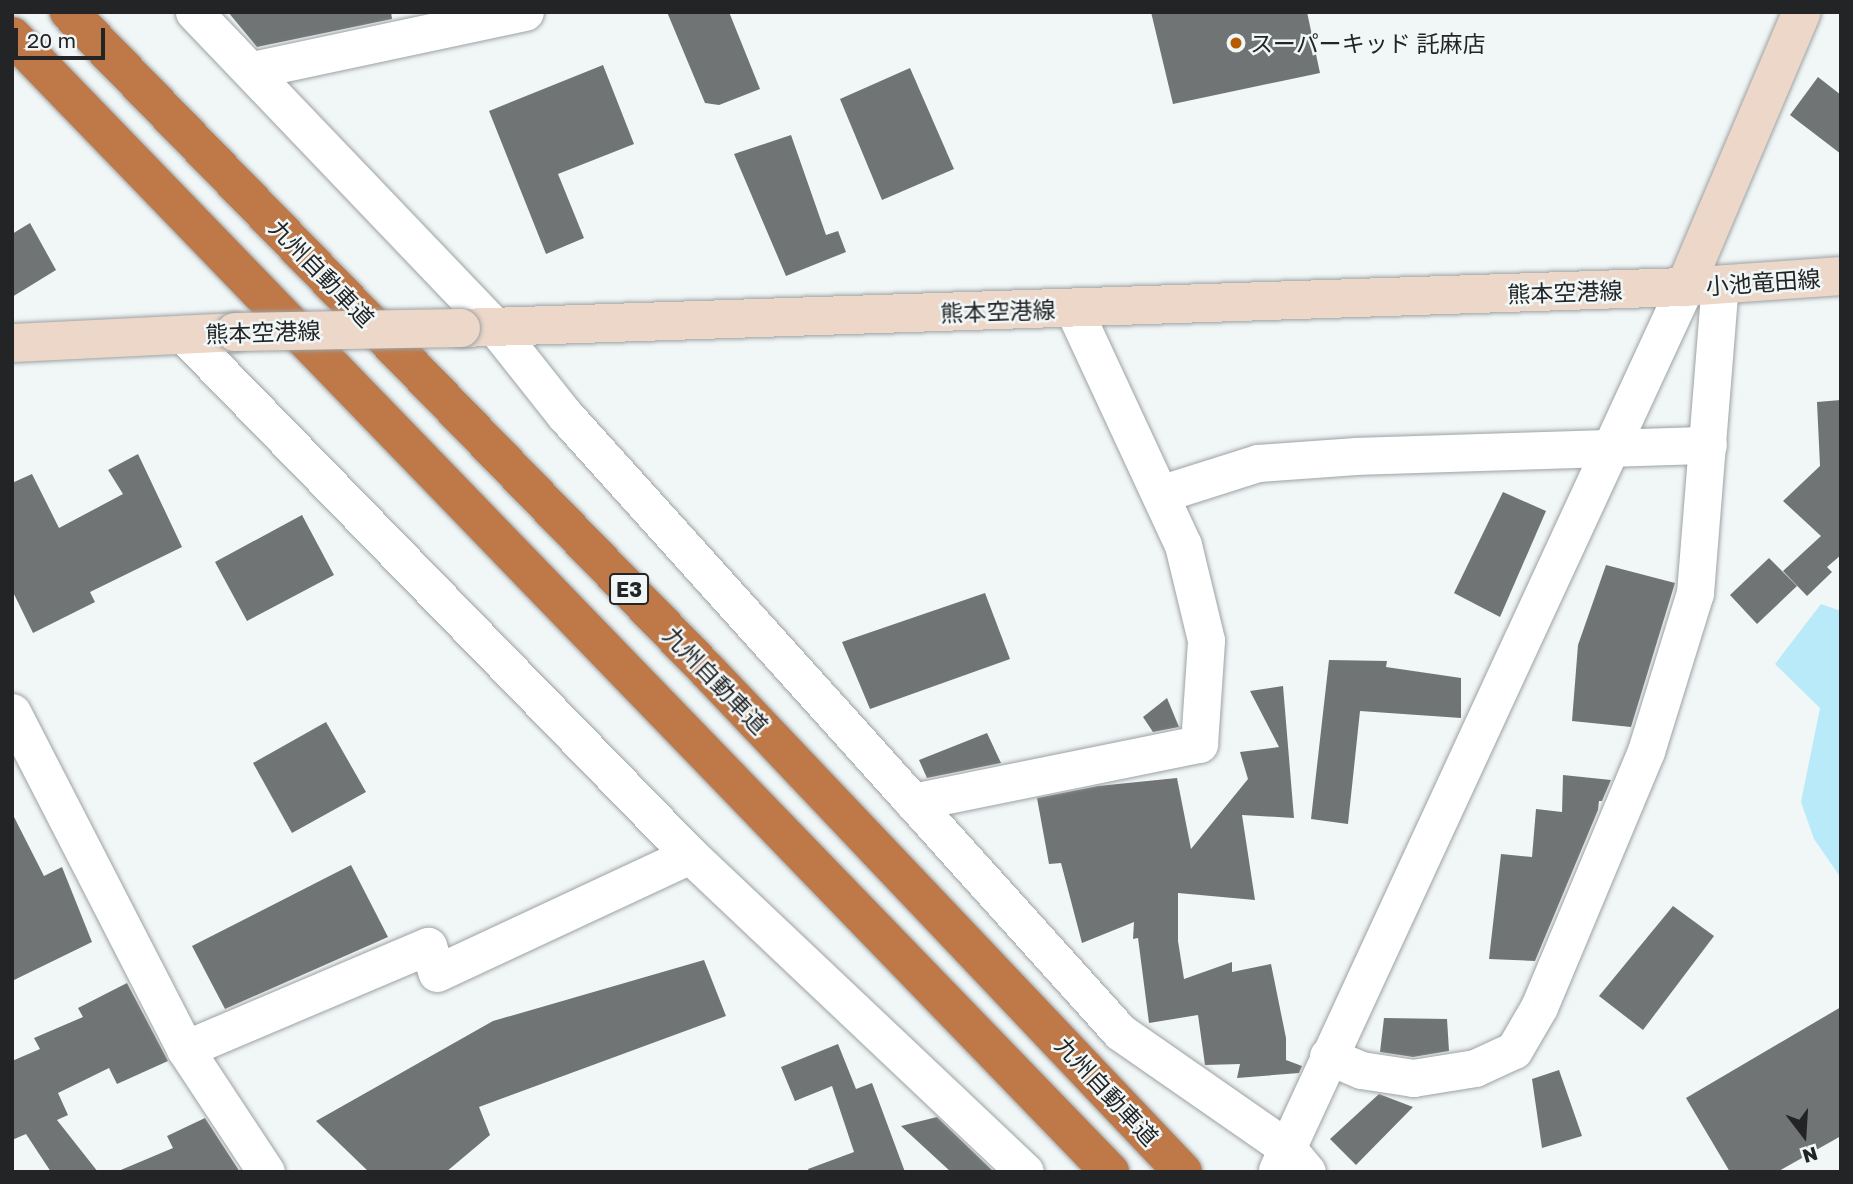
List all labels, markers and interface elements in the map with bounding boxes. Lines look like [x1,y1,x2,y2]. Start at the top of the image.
scale bar [18,14,108,58]
text: 20 m [27,27,76,53]
place label: スーパーキッド 託麻店 [1250,29,1486,57]
marker: スーパーキッド 託麻店 [1228,35,1244,51]
street label: 九州自動車道 [264,214,380,332]
street label: 小池竜田線 [1705,264,1821,300]
street label: 熊本空港線 [1507,276,1623,308]
street label: 熊本空港線 [940,295,1056,327]
street label: 熊本空港線 [205,316,321,348]
road number: E3 [608,572,650,606]
street label: 九州自動車道 [658,621,774,739]
street label: 九州自動車道 [1050,1031,1164,1151]
north arrow [1769,1100,1839,1170]
text: N [1800,1142,1821,1169]

